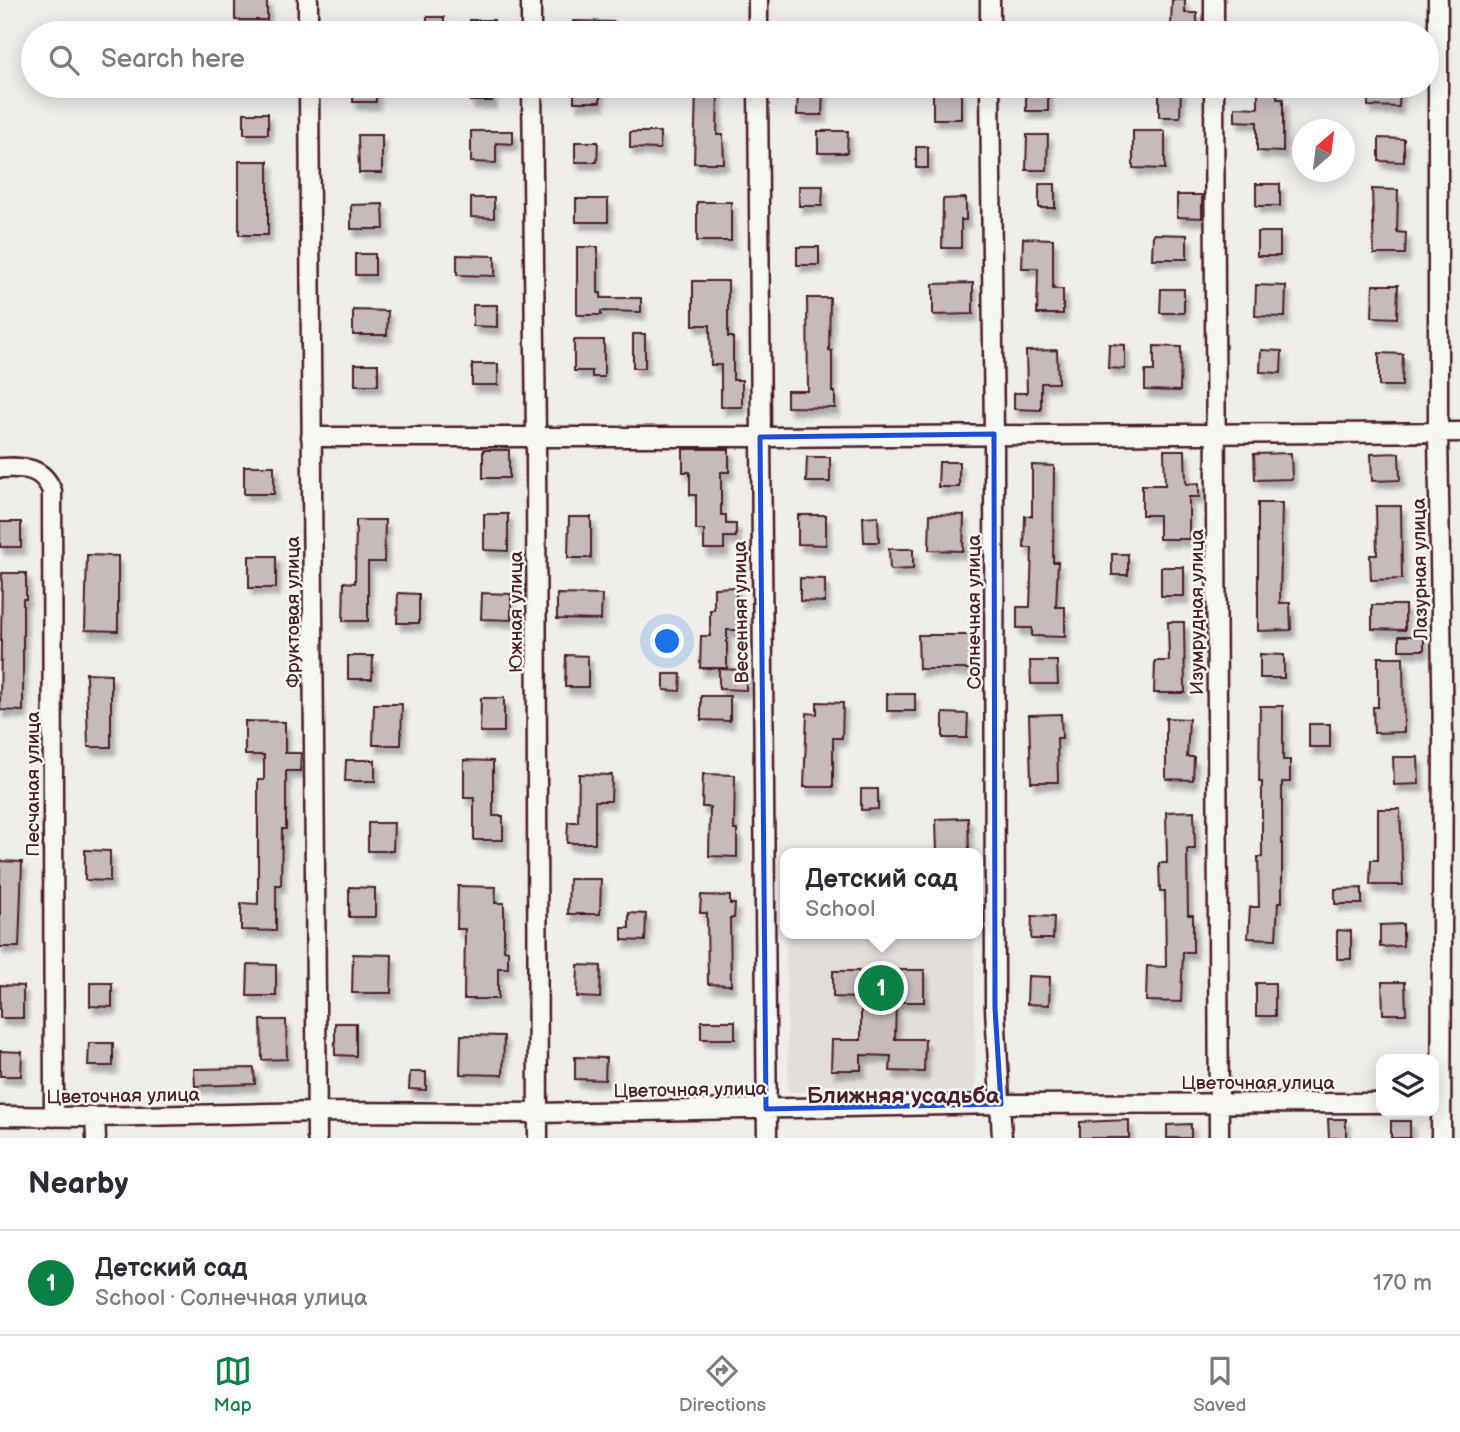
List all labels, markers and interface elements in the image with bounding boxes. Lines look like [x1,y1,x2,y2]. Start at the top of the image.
search box [21,21,1439,98]
icon: search [45,41,83,79]
text: Search here [101,44,245,75]
north arrow [1292,119,1355,182]
street label: Лазурная улица [1408,498,1433,641]
street label: Изумрудная улица [1186,529,1209,695]
street label: Солнечная улица [963,535,986,689]
street label: Фруктовая улица [282,536,305,688]
street label: Весенняя улица [729,540,754,684]
street label: Южная улица [505,551,528,673]
your location [650,624,684,658]
street label: Песчаная улица [22,711,45,857]
popup [780,848,983,939]
text: Детский сад [805,864,958,895]
text: School [805,895,875,923]
pin: 1 [858,962,904,1014]
map controls [1376,1054,1439,1117]
button: layers [1376,1054,1439,1117]
street label: Цветочная улица [1181,1072,1335,1095]
street label: Цветочная улица [613,1078,767,1103]
district label: Ближняя усадьба [807,1082,1000,1110]
street label: Цветочная улица [46,1084,200,1109]
text: Nearby [28,1166,128,1202]
text: Детский сад [95,1253,247,1284]
text: 1 [46,1269,56,1297]
text: 170 m [1373,1269,1432,1297]
text: School · Солнечная улица [95,1284,367,1312]
tab: Map [214,1352,252,1417]
tab: Directions [679,1352,766,1417]
tab: Saved [1193,1352,1246,1417]

